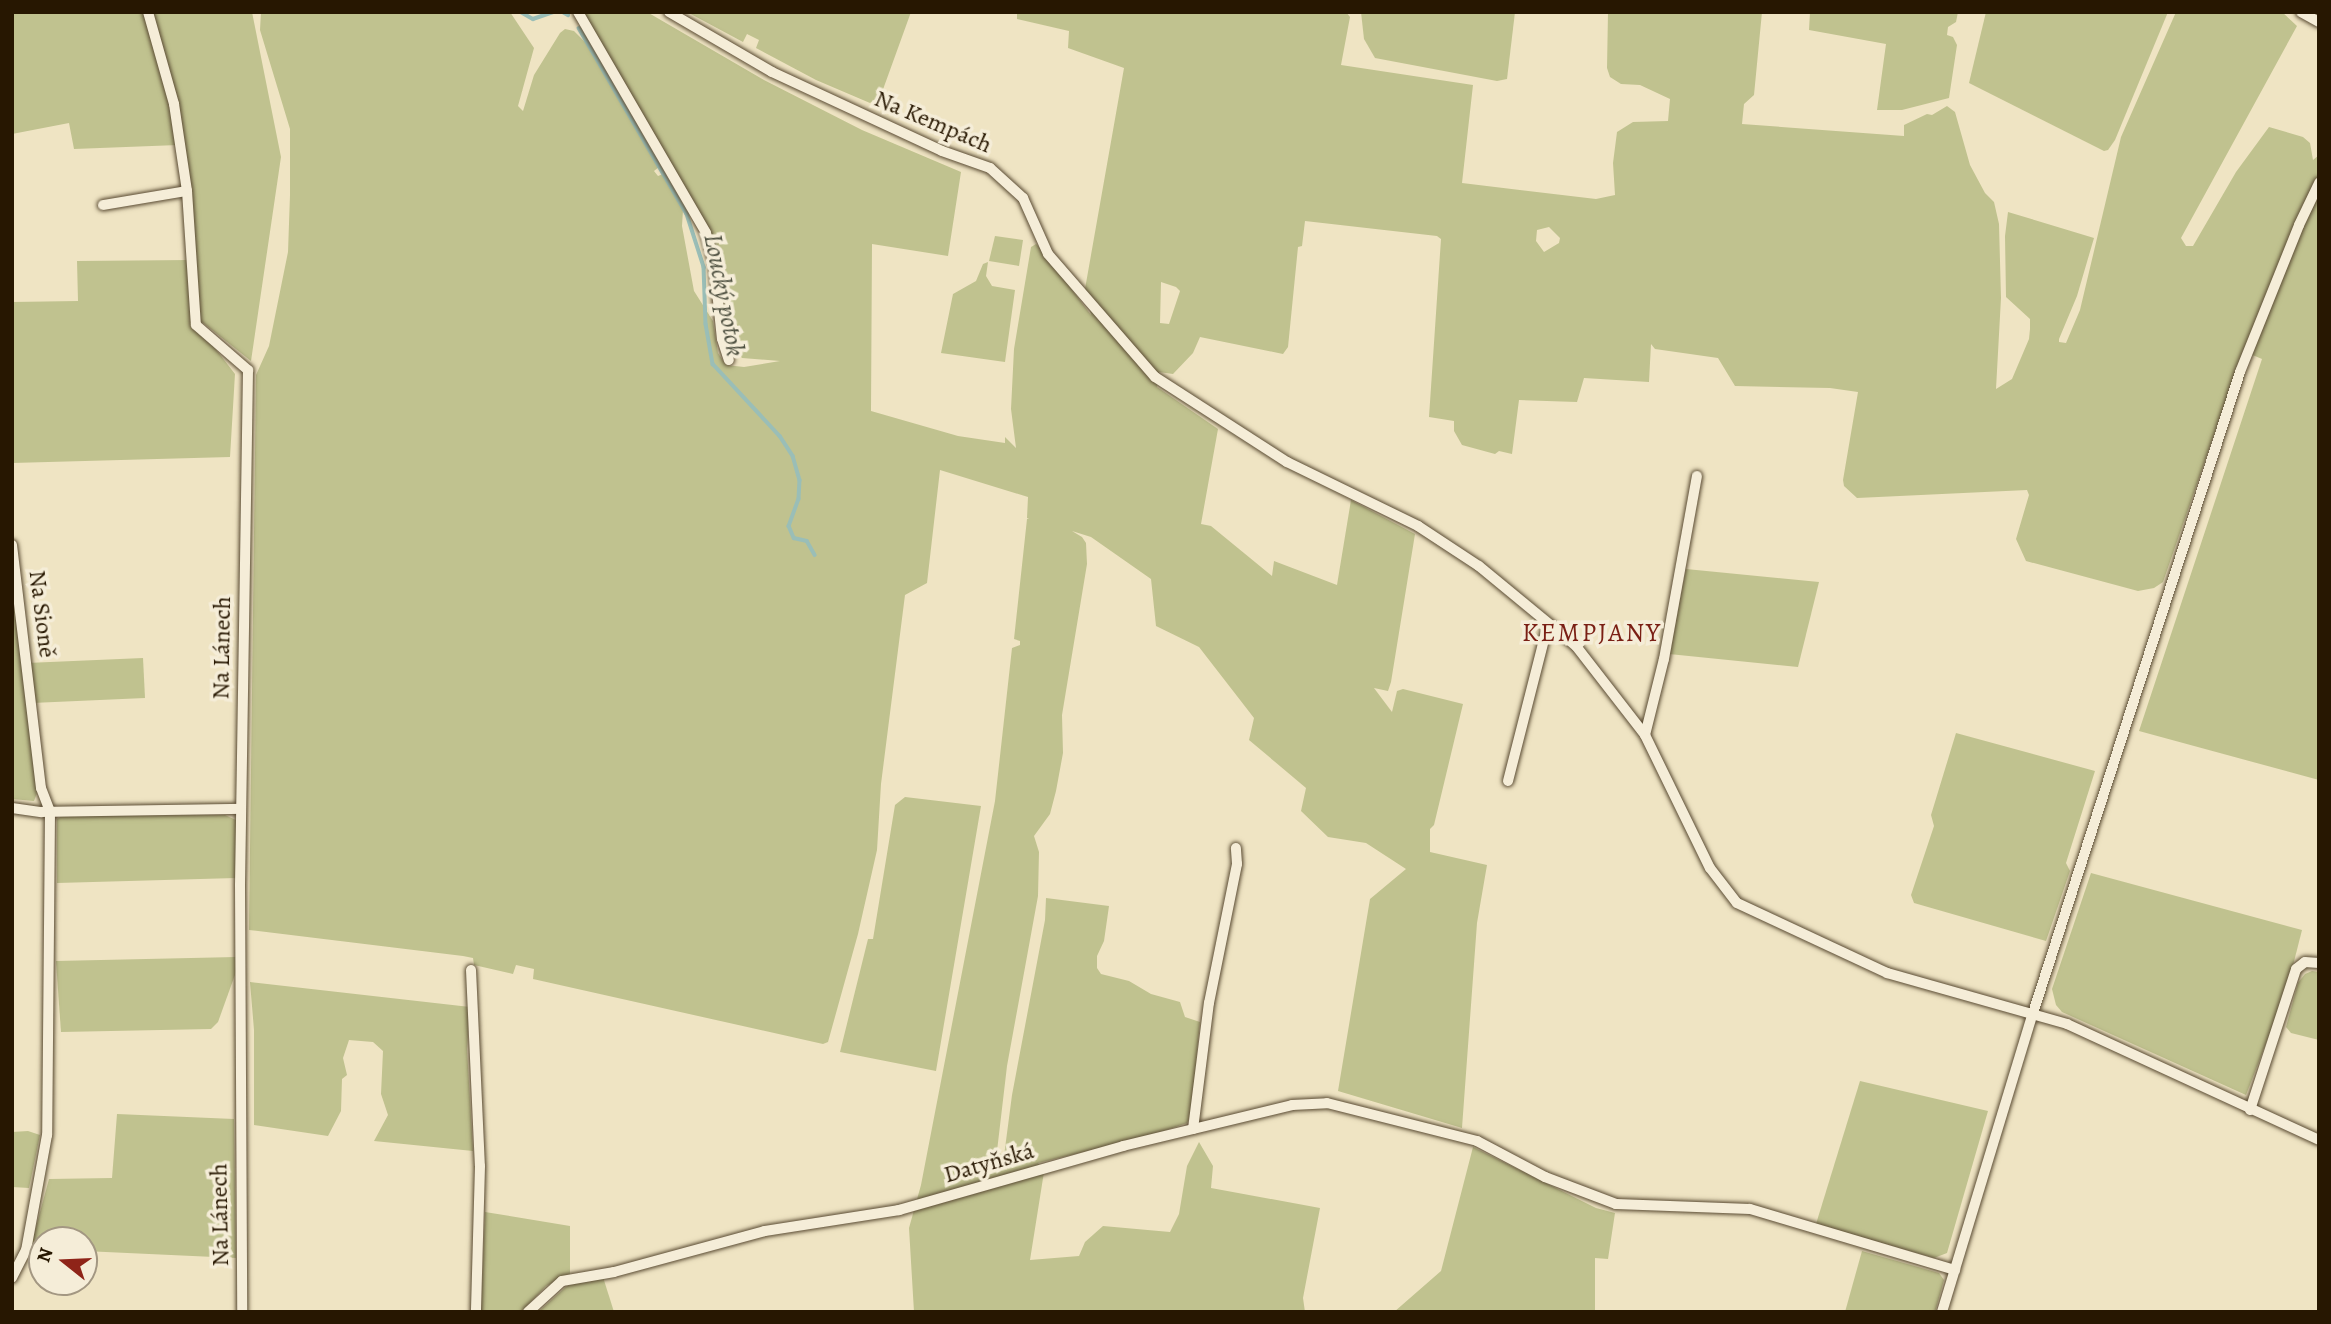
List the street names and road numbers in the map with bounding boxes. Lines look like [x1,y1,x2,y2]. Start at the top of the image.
street label: Na Kempách [870,84,996,160]
street label: Na Sioně [22,569,62,659]
street label: Na Lánech [207,596,237,700]
street label: Datyňská [941,1136,1037,1190]
street label: Na Lánech [205,1163,235,1267]

